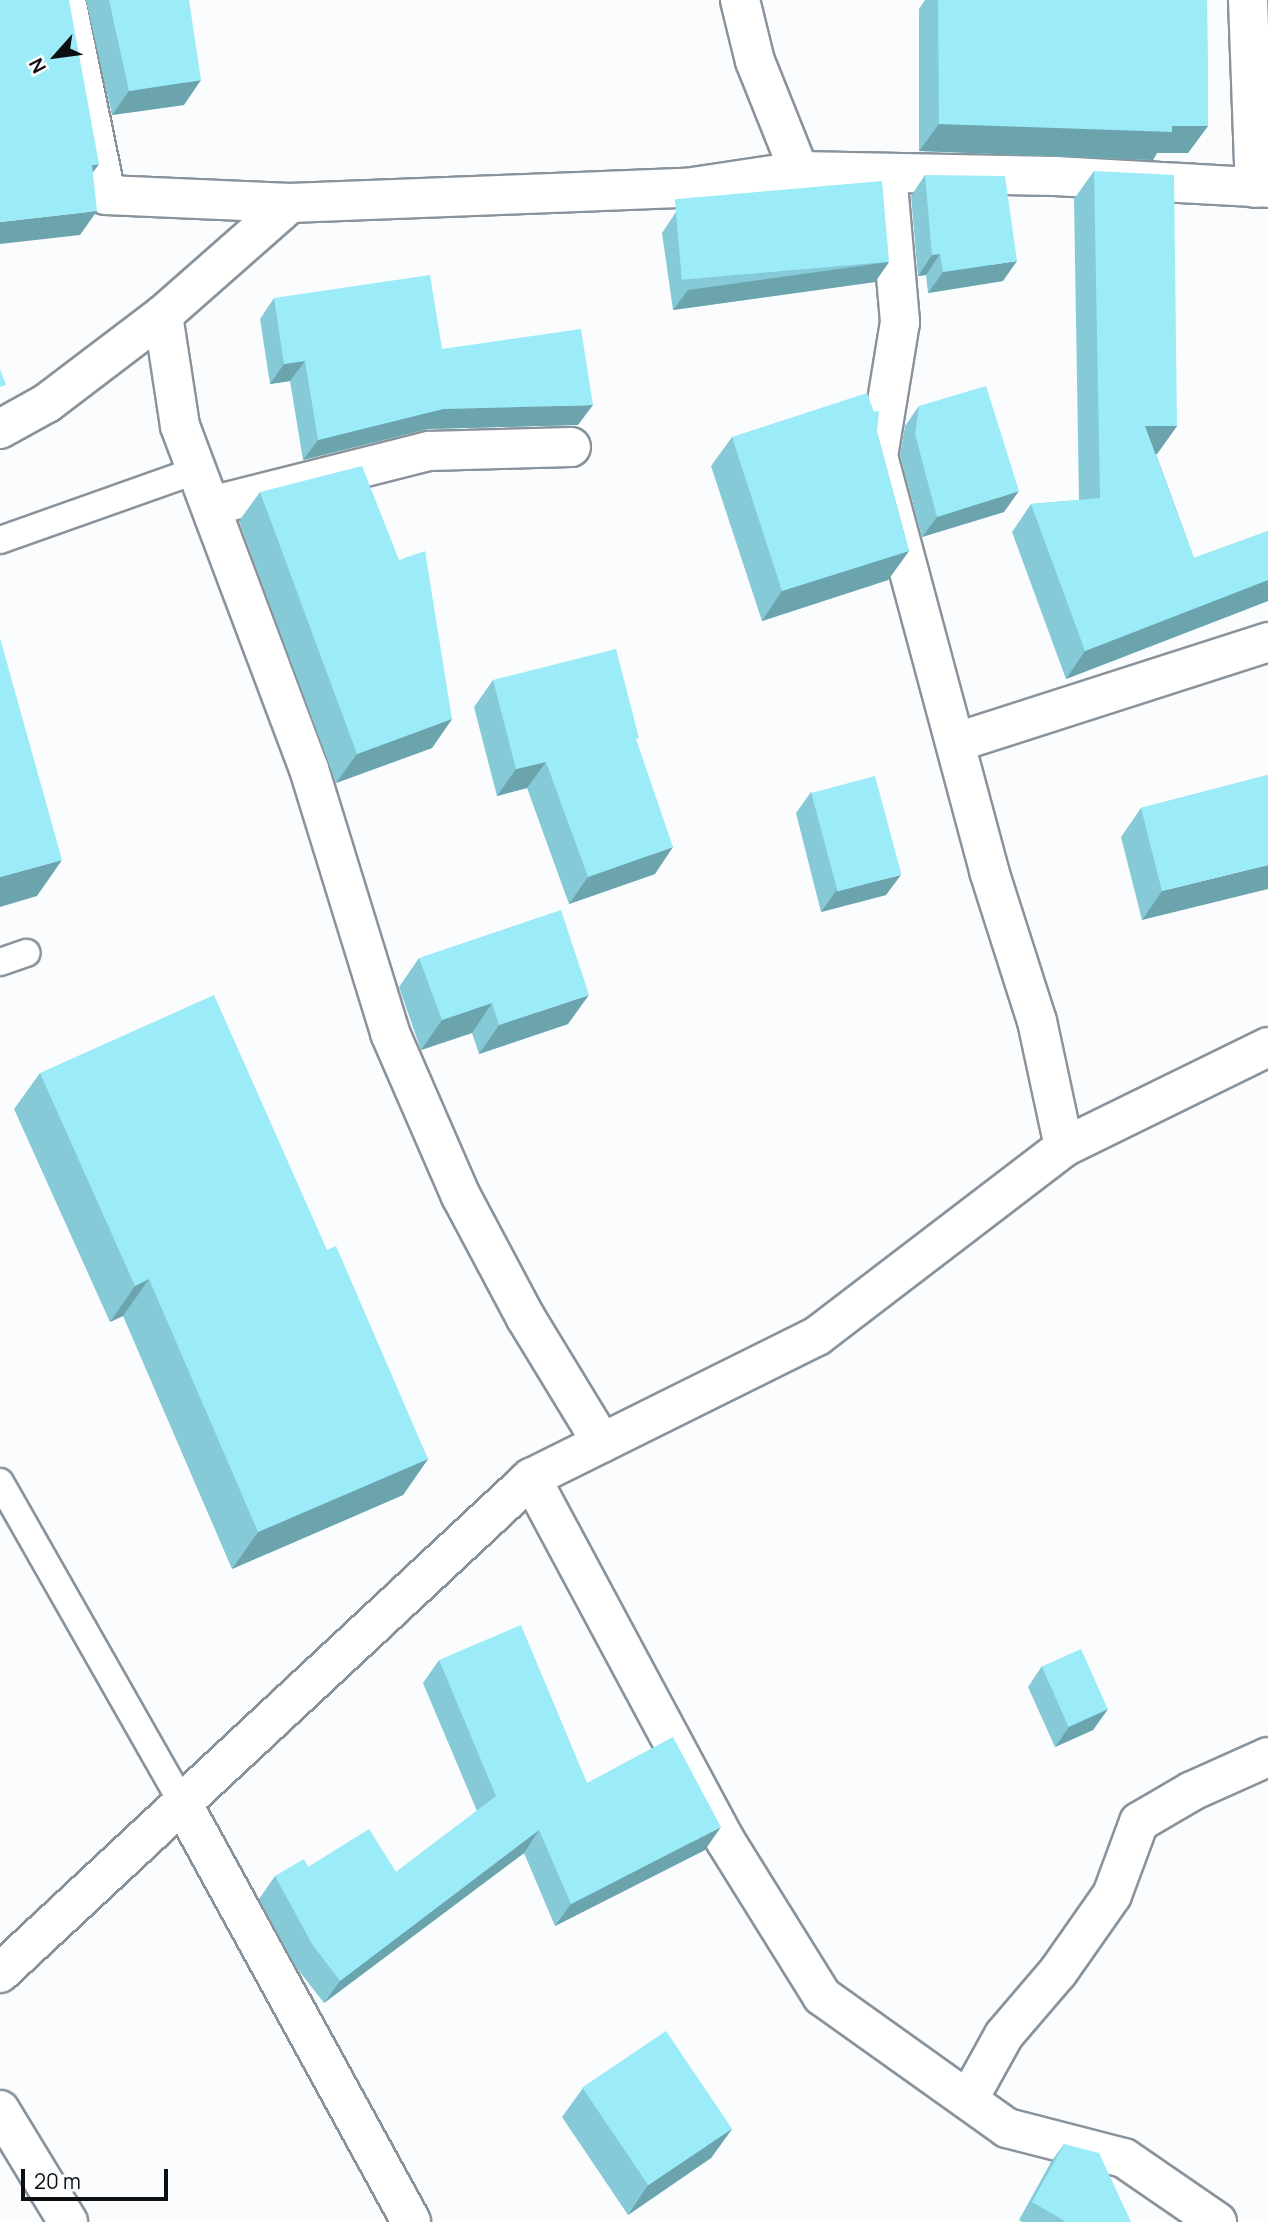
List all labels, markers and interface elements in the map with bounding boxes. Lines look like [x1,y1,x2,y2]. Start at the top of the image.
north arrow [21,21,91,91]
text: N [23,54,52,78]
scale bar [24,2156,172,2200]
text: 20 m [34,2167,81,2195]

